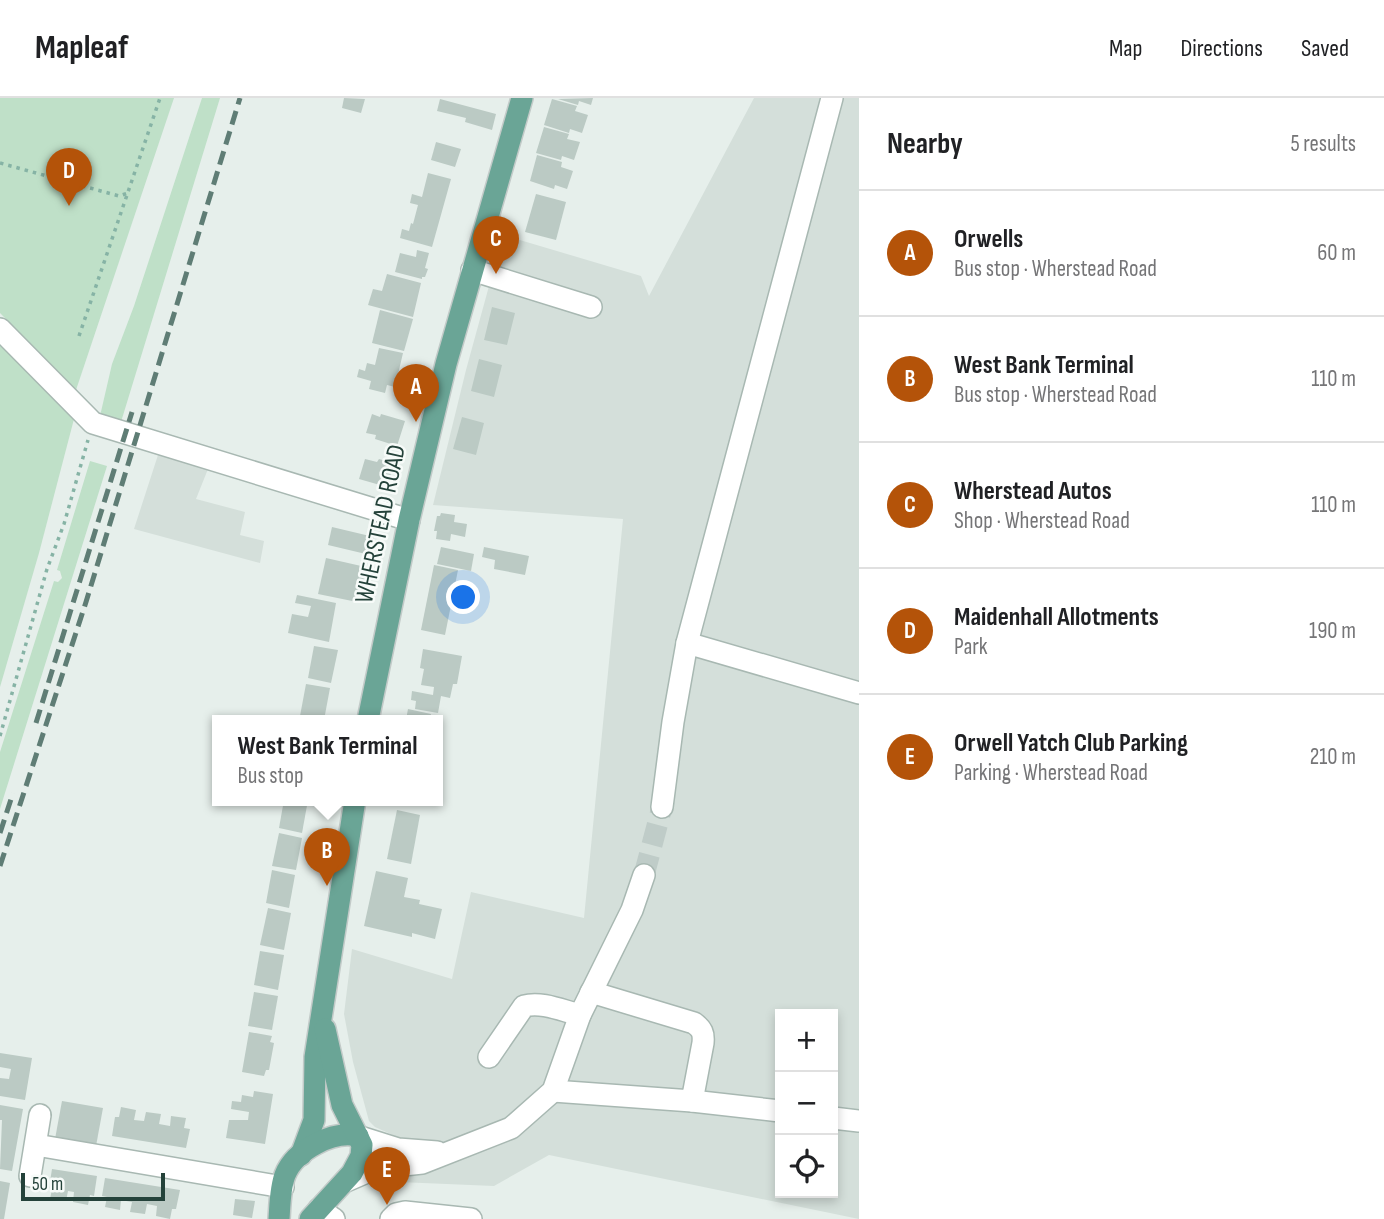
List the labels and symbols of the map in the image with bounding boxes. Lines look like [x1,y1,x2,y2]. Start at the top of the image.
pin: D [46,148,92,206]
pin: C [473,216,519,274]
pin: A [393,364,439,422]
street label: WHERSTEAD ROAD [349,442,413,606]
your location [446,580,480,614]
pin: B [304,828,350,886]
pin: E [364,1147,410,1205]
scale bar [21,1170,164,1202]

